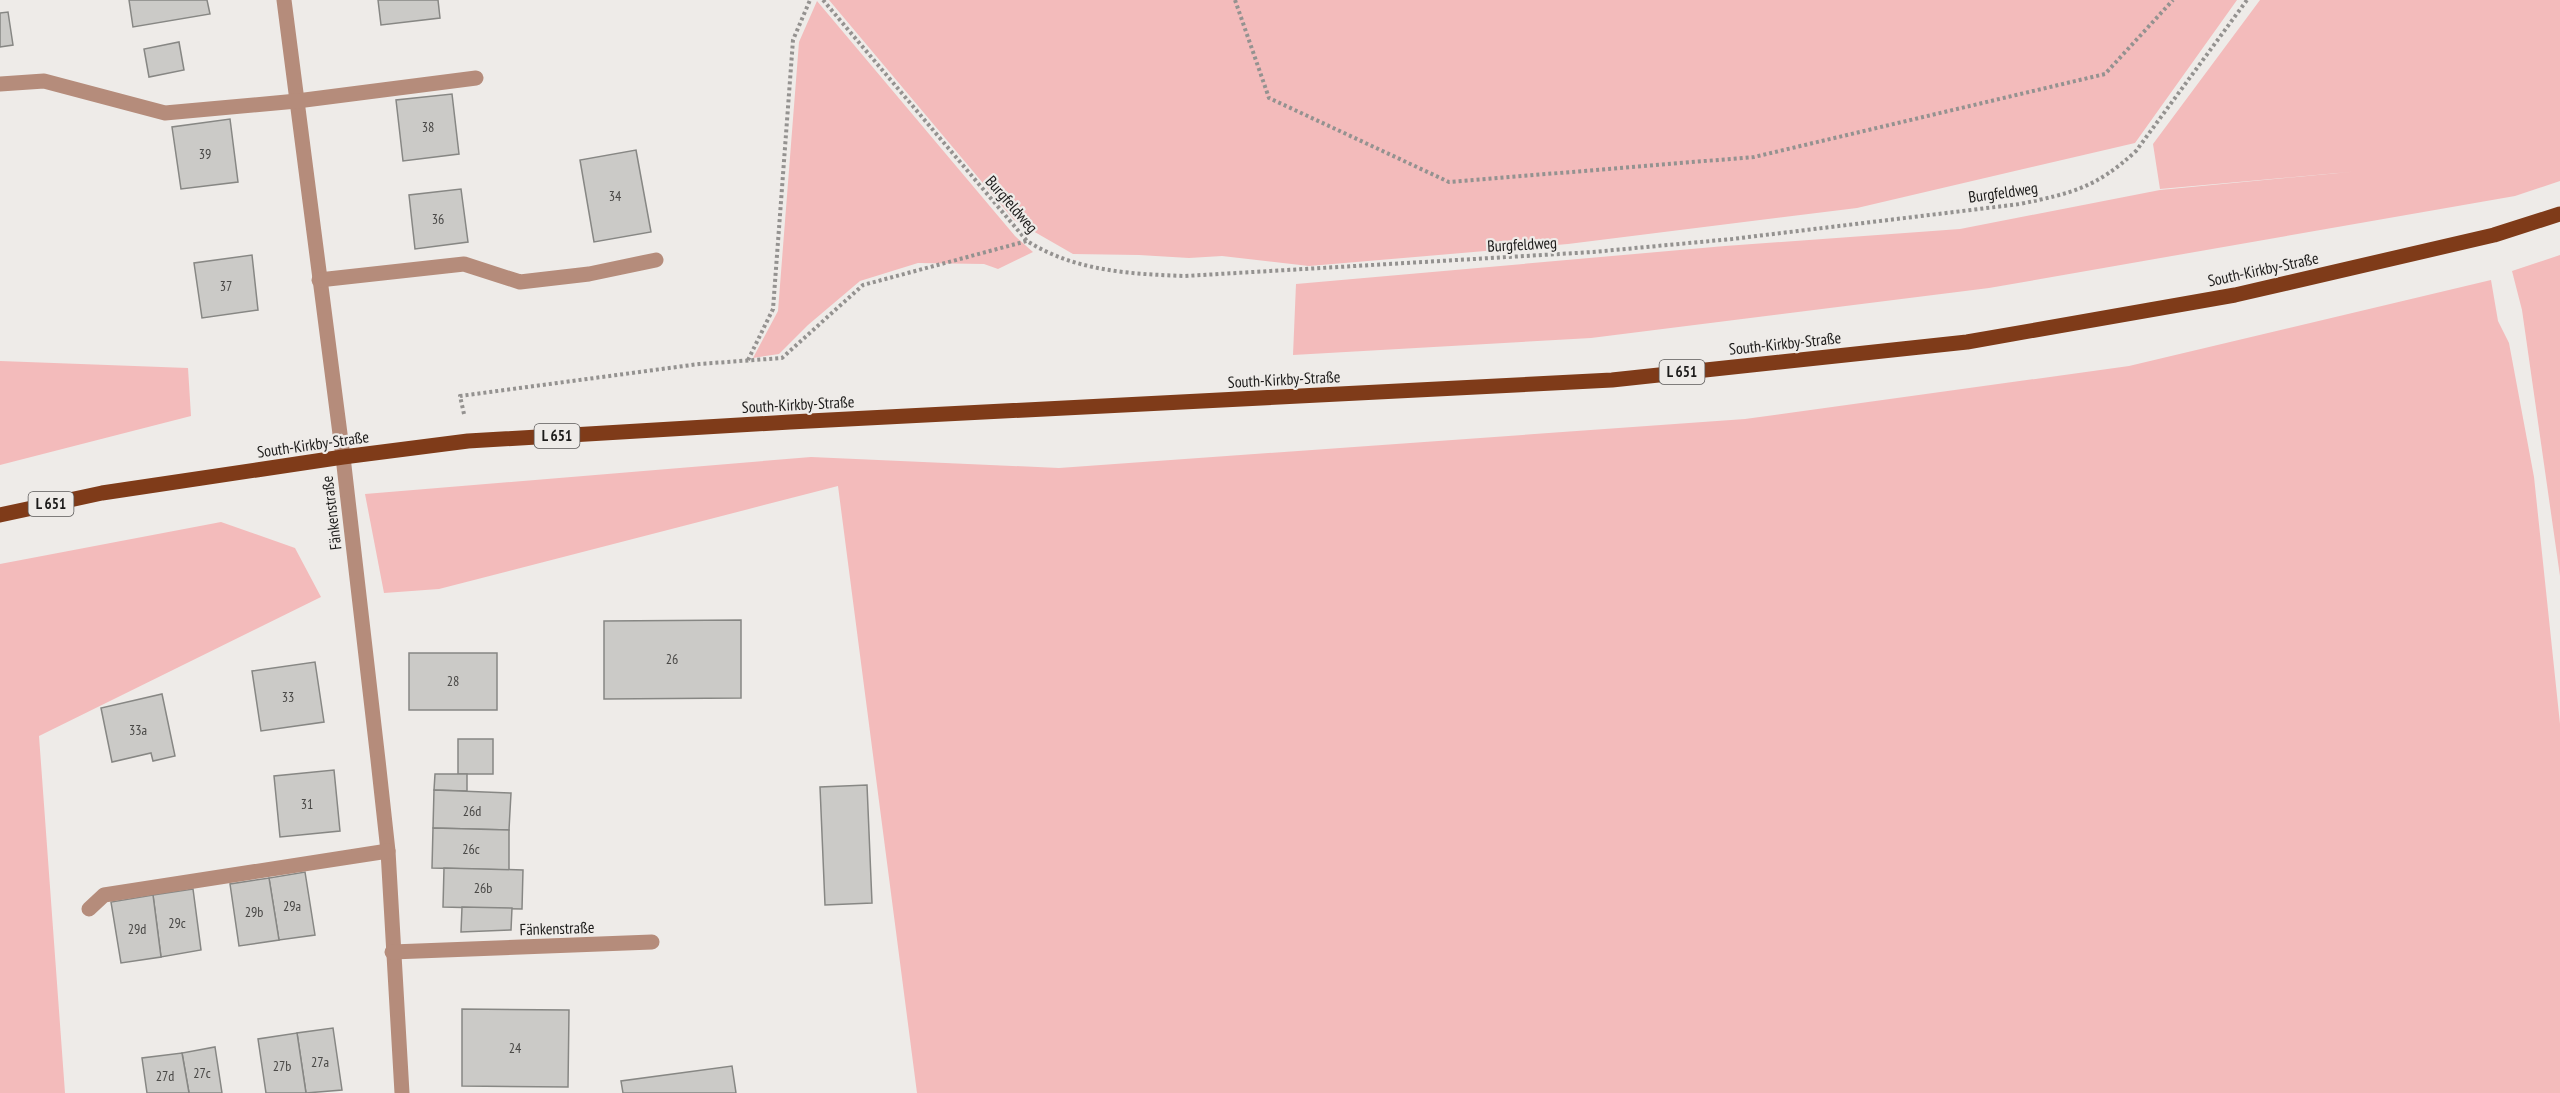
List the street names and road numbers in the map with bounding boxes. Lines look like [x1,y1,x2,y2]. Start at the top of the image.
street label: Burgfeldweg [982,171,1042,237]
street label: Burgfeldweg [1967,177,2039,207]
street label: Burgfeldweg [1487,232,1557,256]
street label: South-Kirkby-Straße [2206,248,2320,290]
street label: South-Kirkby-Straße [1728,327,1842,359]
road number: L 651 [1660,360,1704,384]
street label: South-Kirkby-Straße [1227,366,1341,392]
street label: South-Kirkby-Straße [741,391,855,417]
road number: L 651 [534,424,580,448]
street label: South-Kirkby-Straße [256,426,370,462]
street label: Fänkenstraße [317,475,345,551]
road number: L 651 [28,492,74,516]
street label: Fänkenstraße [519,917,595,939]

